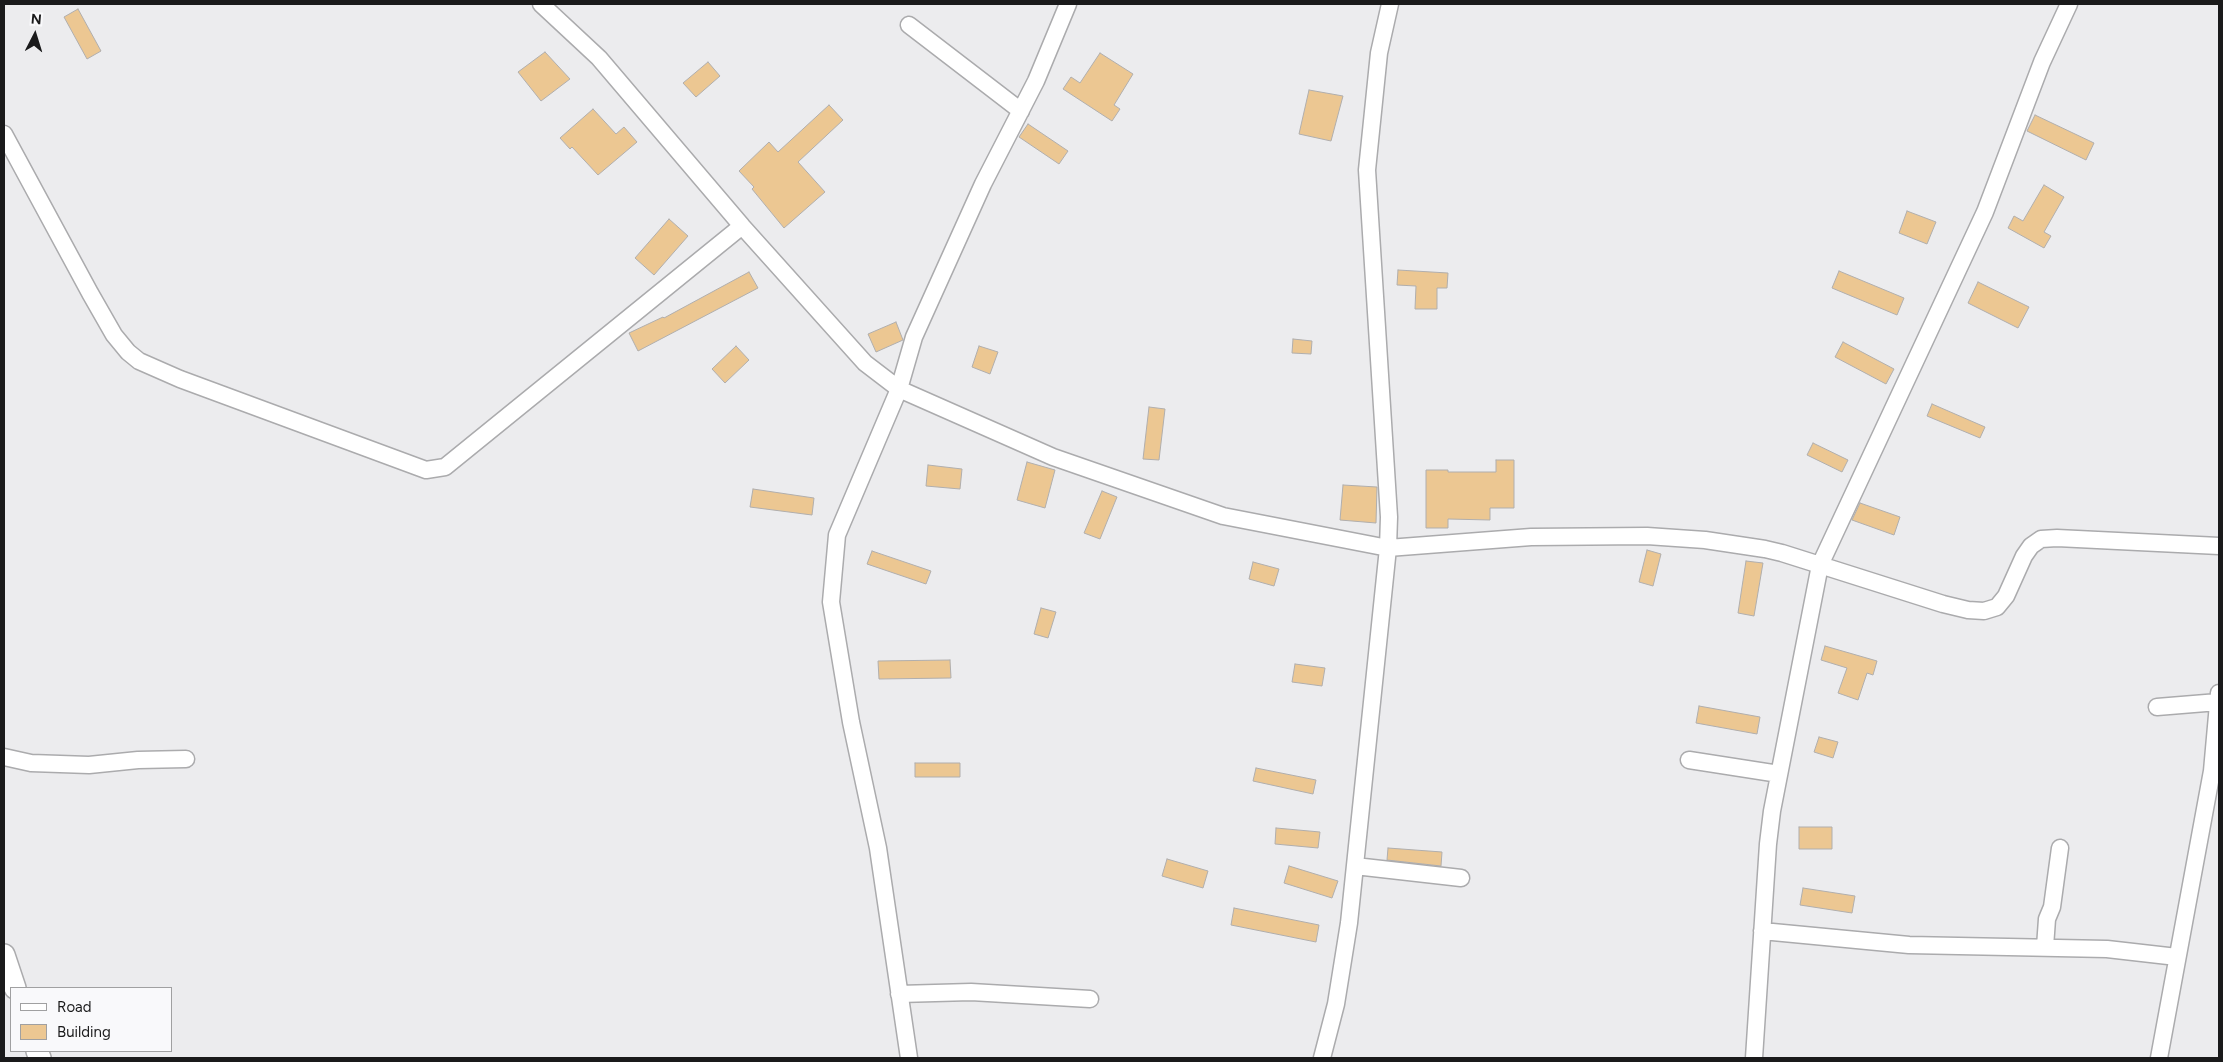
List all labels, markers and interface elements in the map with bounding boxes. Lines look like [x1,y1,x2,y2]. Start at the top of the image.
north arrow [10,10,60,60]
text: N [30,11,42,28]
legend [10,987,172,1052]
text: Road [57,998,92,1016]
text: Building [57,1023,111,1041]

